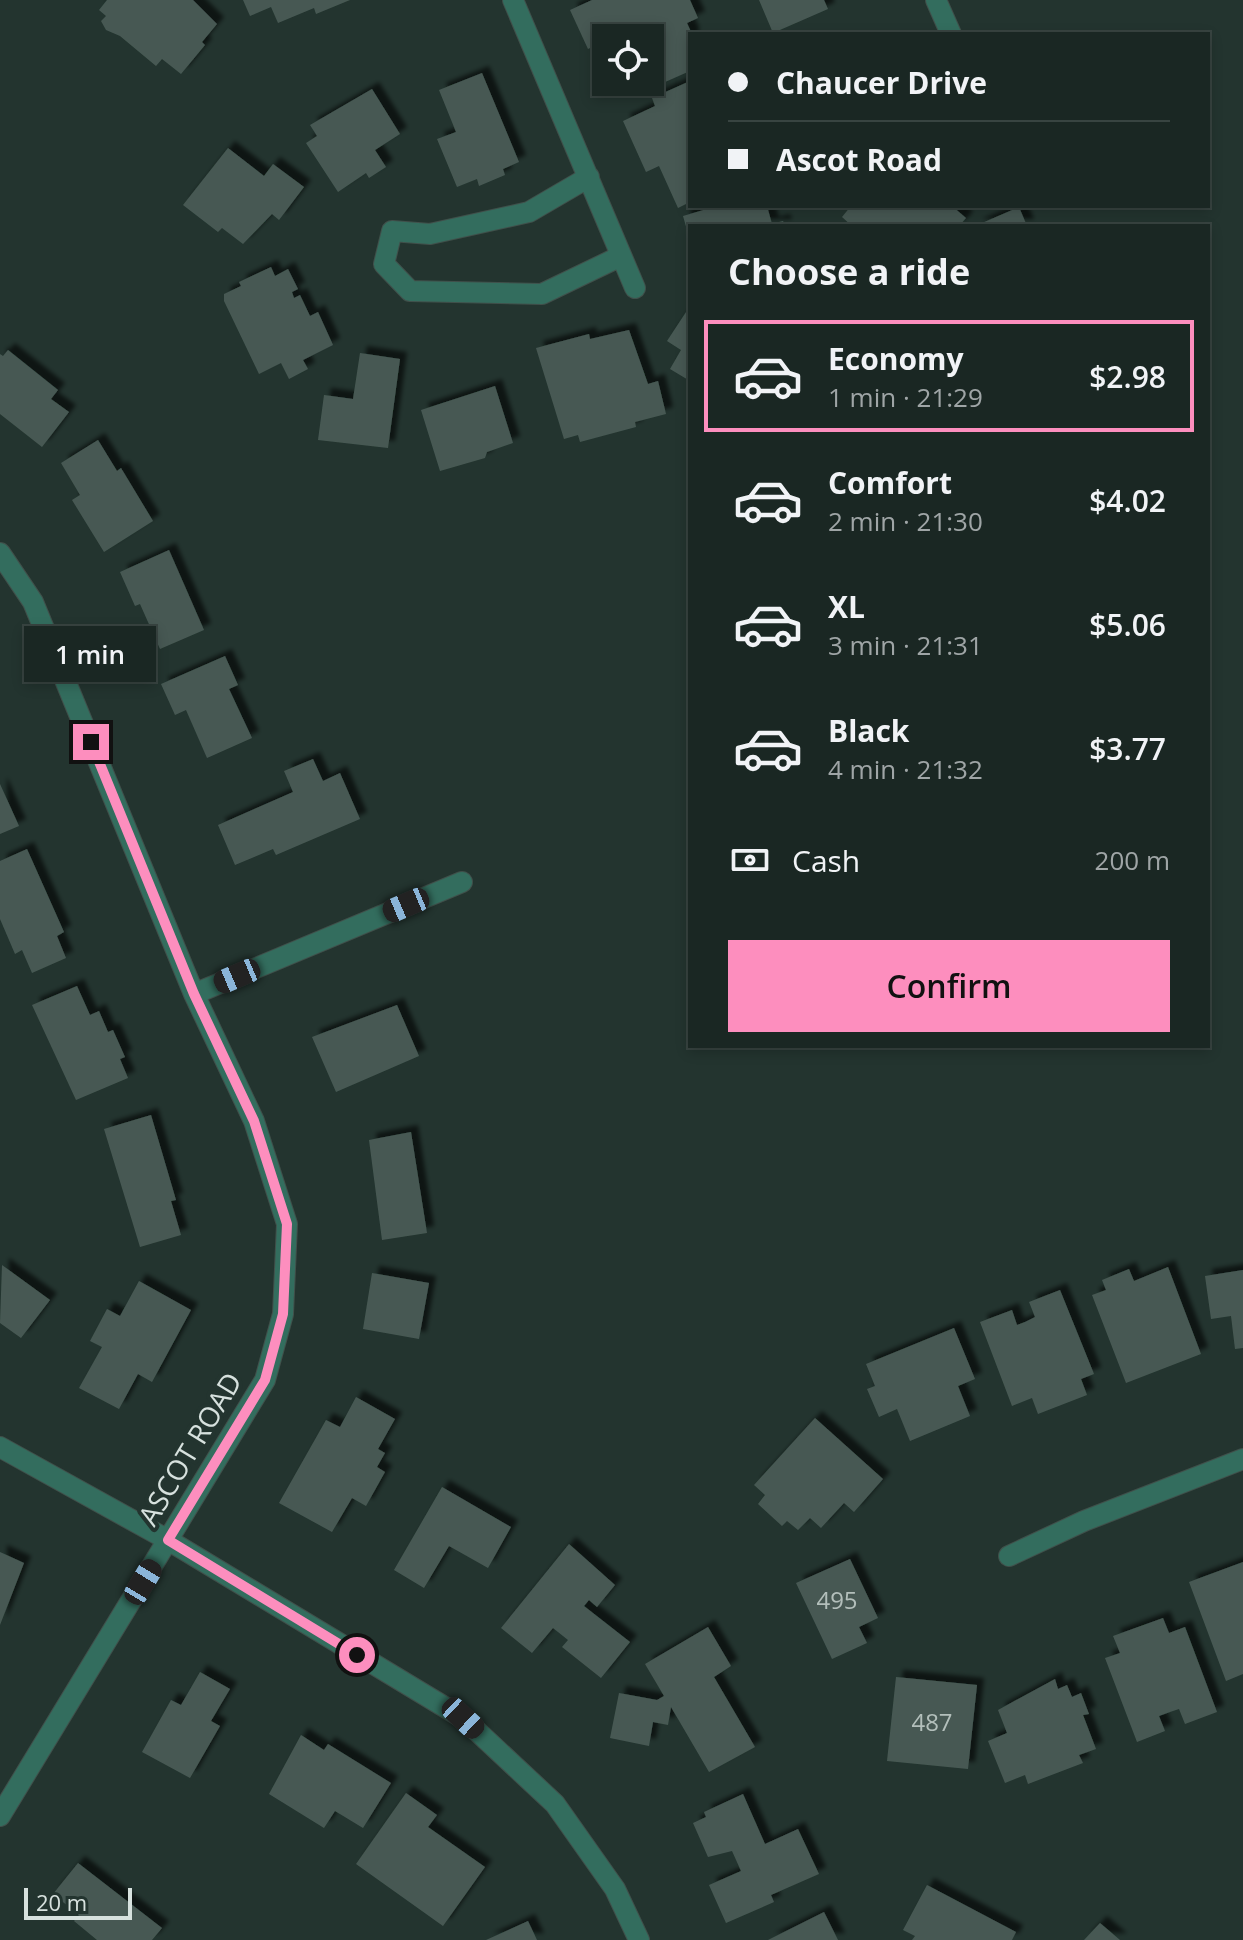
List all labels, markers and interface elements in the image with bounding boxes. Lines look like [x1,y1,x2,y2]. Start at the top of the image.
map controls [592,24,664,96]
button: locate [592,24,664,96]
text: Chaucer Drive [776,62,987,103]
text: Ascot Road [776,139,942,180]
text: Choose a ride [728,247,970,296]
text: Economy [828,338,964,379]
icon: car [732,340,804,412]
text: $2.98 [1089,356,1166,397]
text: 1 min · 21:29 [828,379,983,415]
text: Comfort [828,462,952,503]
icon: car [732,464,804,536]
text: $4.02 [1089,480,1166,521]
text: 2 min · 21:30 [828,503,983,539]
text: XL [828,586,865,627]
icon: car [732,588,804,660]
text: $5.06 [1089,604,1166,645]
callout: 1 min [25,626,157,682]
text: 3 min · 21:31 [828,627,983,663]
text: 1 min [55,636,125,672]
text: Black [828,710,909,751]
icon: car [732,712,804,784]
route end [73,724,109,760]
text: $3.77 [1089,728,1166,769]
text: 4 min · 21:32 [828,751,983,787]
icon: cash [728,838,772,882]
text: Cash [792,840,860,881]
text: 200 m [1095,842,1170,878]
car [379,885,433,925]
button: Confirm [728,940,1170,1032]
car [210,956,264,996]
street label: ASCOT ROAD [128,1365,250,1532]
car [120,1555,166,1609]
house number: 495 [816,1583,858,1616]
route start [339,1637,375,1673]
car [437,1693,489,1743]
house number: 487 [911,1705,953,1738]
scale bar [24,1884,132,1920]
text: 20 m [36,1887,87,1917]

